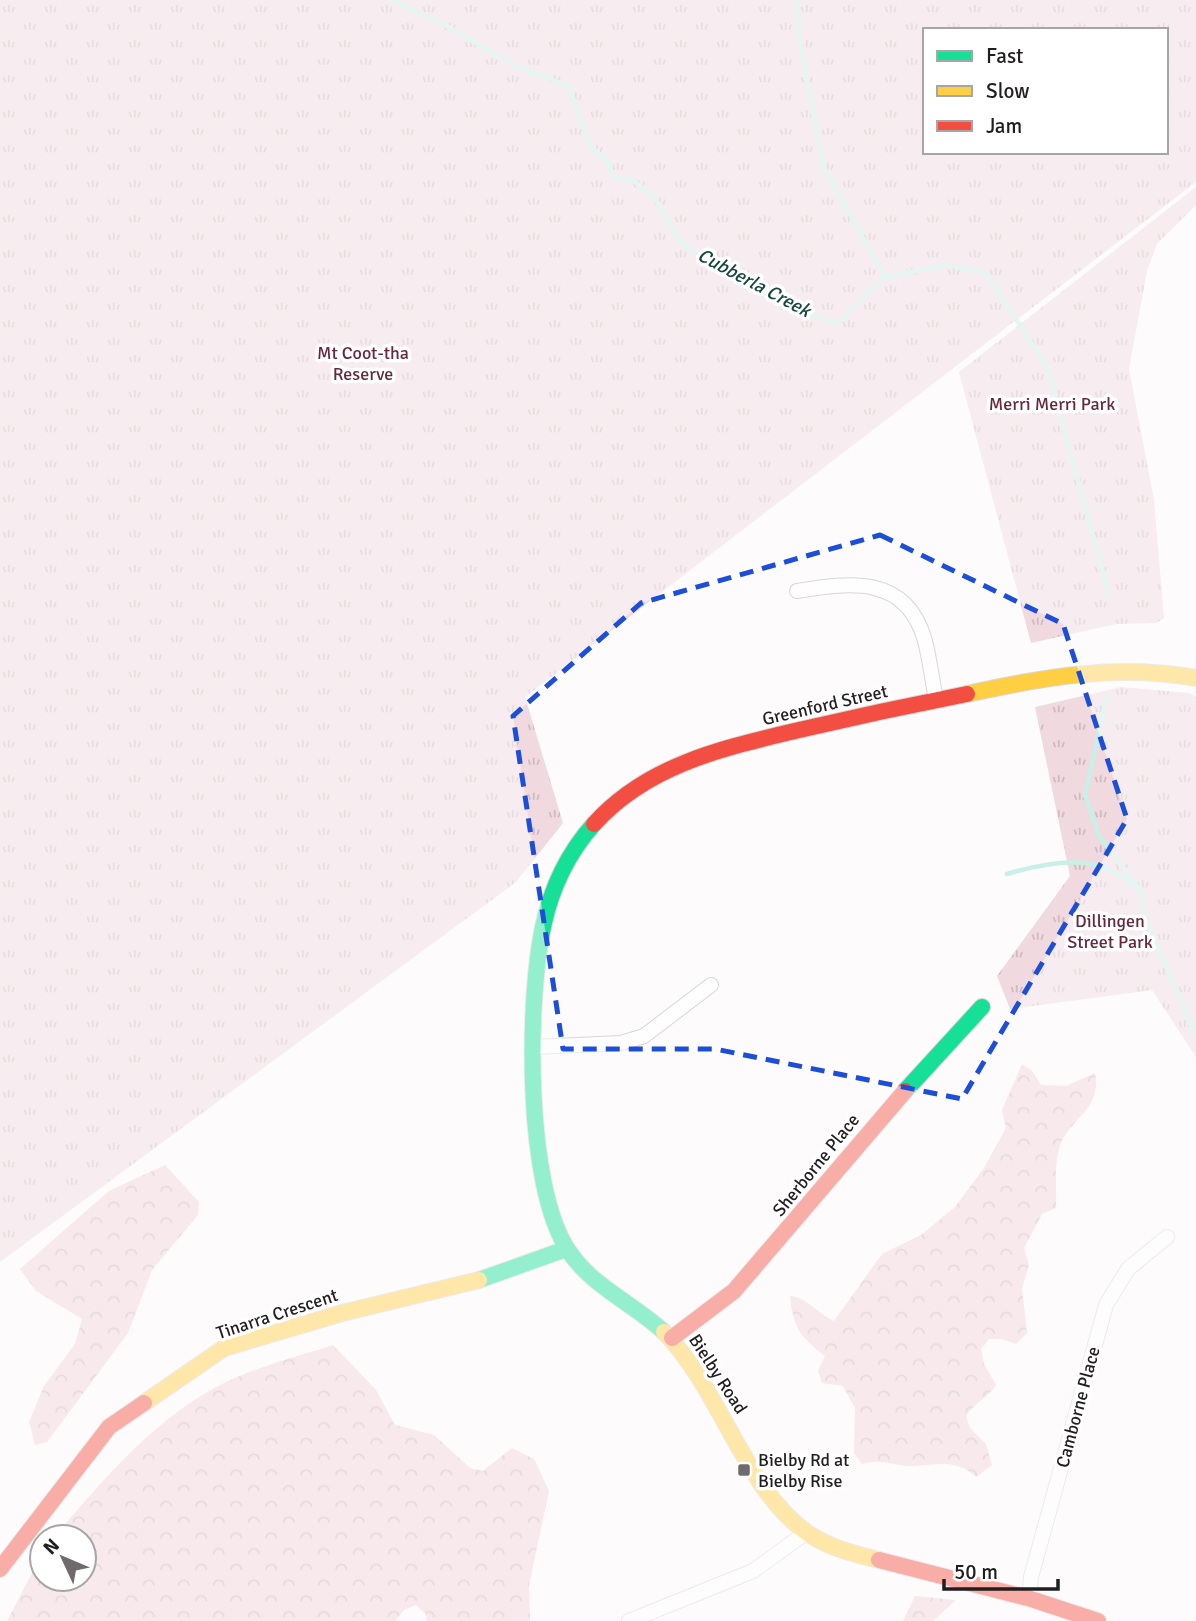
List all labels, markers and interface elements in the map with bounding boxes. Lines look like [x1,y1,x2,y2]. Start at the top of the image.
legend [923,28,1168,154]
text: Fast [986,43,1023,69]
text: Slow [986,78,1030,104]
text: Jam [986,113,1022,139]
water label: Cubberla Creek [693,243,816,323]
park label: Mt Coot-tha Reserve [317,342,409,385]
park label: Merri Merri Park [989,393,1115,415]
street label: Greenford Street [760,680,890,730]
park label: Dillingen Street Park [1067,910,1153,953]
street label: Sherborne Place [768,1109,864,1221]
street label: Tinarra Crescent [213,1284,341,1344]
street label: Bielby Road [684,1330,752,1418]
street label: Camborne Place [1051,1344,1105,1470]
place label: Bielby Rd at Bielby Rise [758,1449,849,1492]
marker: Bielby Rd at Bielby Rise [736,1462,752,1478]
north arrow [28,1523,98,1593]
text: N [38,1534,65,1560]
scale bar [944,1548,1058,1592]
text: 50 m [954,1559,998,1585]

